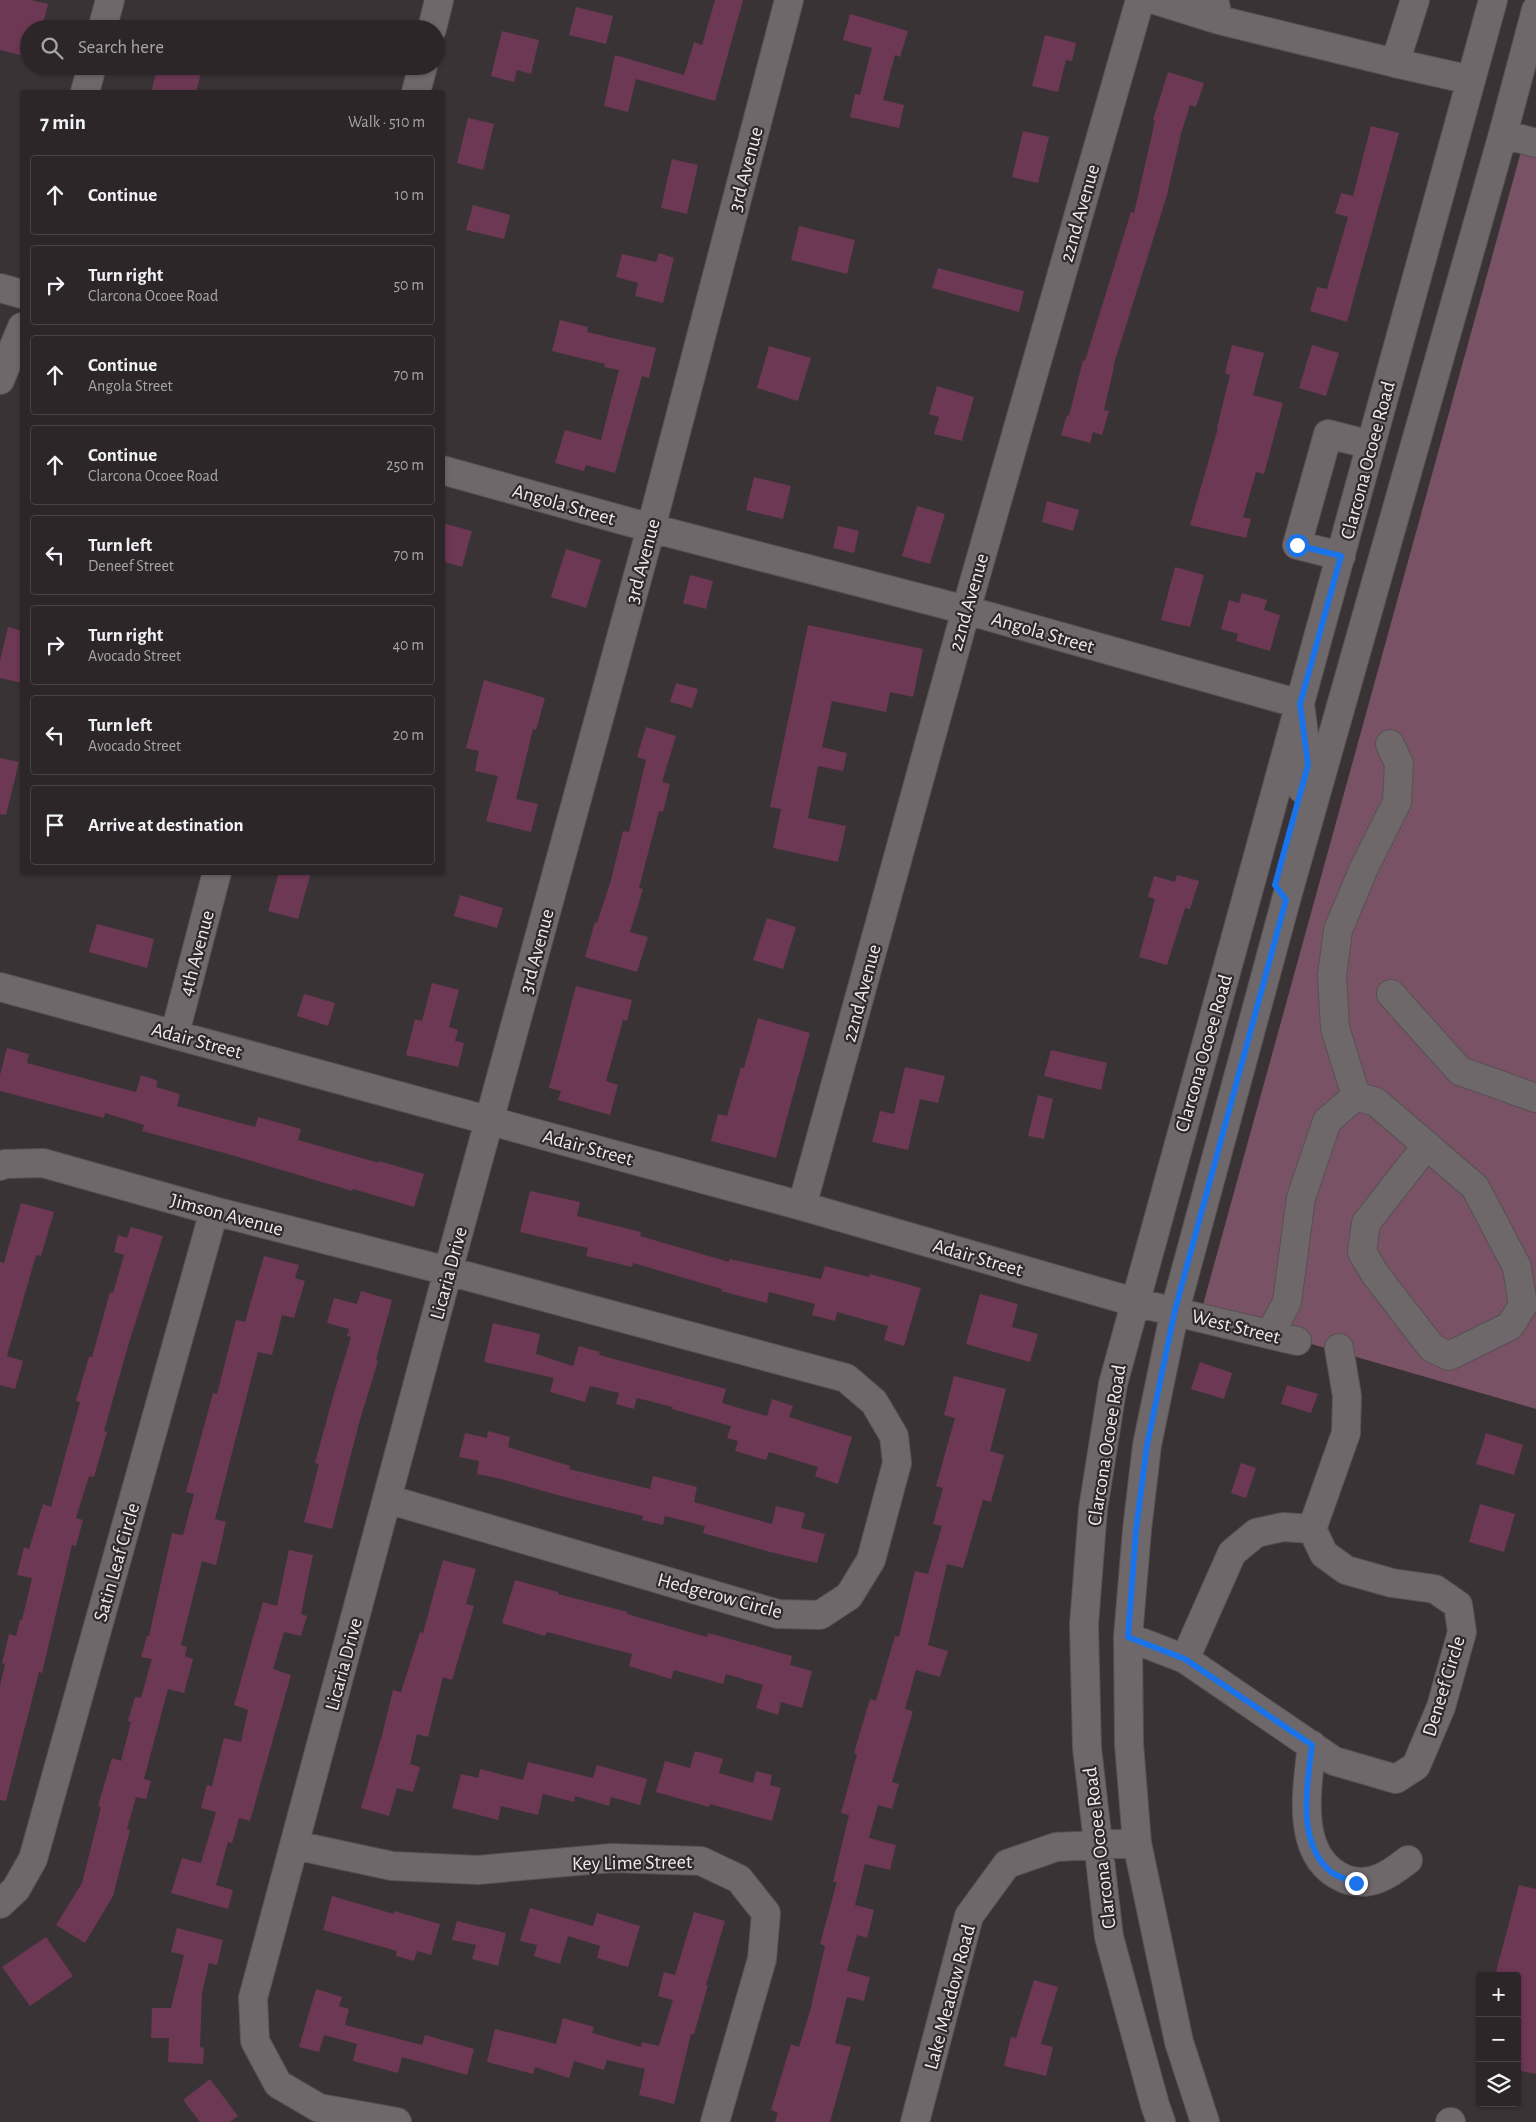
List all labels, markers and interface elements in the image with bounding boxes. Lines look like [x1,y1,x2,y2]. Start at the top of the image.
search box [20,20,445,75]
icon: search [38,34,66,62]
text: Search here [78,38,164,57]
text: 7 min [40,112,86,133]
text: Walk · 510 m [348,114,425,130]
street label: 3rd Avenue [725,125,767,214]
street label: 22nd Avenue [1057,162,1103,264]
icon: ahead [41,181,69,209]
text: Continue [88,186,157,205]
text: 10 m [395,187,424,203]
text: Turn right [88,266,163,285]
icon: right [41,271,69,299]
text: 50 m [393,277,424,293]
text: Clarcona Ocoee Road [88,288,218,304]
text: Continue [88,356,157,375]
icon: ahead [41,361,69,389]
text: 70 m [393,367,424,383]
text: Angola Street [88,378,173,394]
street label: Clarcona Ocoee Road [1337,379,1399,541]
text: Continue [88,446,157,465]
icon: ahead [41,451,69,479]
text: 250 m [386,457,424,473]
text: Clarcona Ocoee Road [88,468,218,484]
street label: Angola Street [510,481,618,529]
street label: 3rd Avenue [622,517,664,606]
route start [1286,534,1309,557]
text: Turn left [88,536,152,555]
icon: left [41,541,69,569]
text: 70 m [393,547,424,563]
street label: 22nd Avenue [946,551,992,653]
text: Deneef Street [88,558,174,574]
street label: Angola Street [989,609,1097,657]
text: Turn right [88,626,163,645]
icon: right [41,631,69,659]
text: 40 m [392,637,424,653]
text: Avocado Street [88,648,181,664]
text: Turn left [88,716,152,735]
icon: left [41,721,69,749]
text: 20 m [393,727,424,743]
text: Avocado Street [88,738,181,754]
icon: arrive [41,811,69,839]
text: Arrive at destination [88,816,244,835]
street label: 3rd Avenue [516,907,558,996]
street label: 4th Avenue [176,908,218,998]
street label: 22nd Avenue [839,942,885,1044]
street label: Clarcona Ocoee Road [1172,972,1236,1134]
street label: Adair Street [149,1019,245,1063]
street label: Adair Street [540,1126,636,1170]
street label: Jimson Avenue [168,1190,285,1240]
street label: Licaria Drive [427,1225,471,1322]
street label: Adair Street [931,1236,1026,1280]
street label: West Street [1189,1306,1283,1348]
street label: Clarcona Ocoee Road [1084,1363,1130,1527]
street label: Satin Leaf Circle [90,1501,143,1624]
street label: Hedgerow Circle [655,1570,784,1622]
street label: Licaria Drive [322,1616,366,1713]
street label: Deneef Circle [1419,1634,1469,1739]
street label: Clarcona Ocoee Road [1080,1766,1120,1930]
street label: Key Lime Street [572,1852,693,1874]
route end [1345,1872,1368,1895]
street label: Lake Meadow Road [921,1923,979,2072]
map controls [1476,1972,1521,2107]
button: + [1476,1972,1521,2017]
button: − [1476,2017,1521,2062]
button: layers [1476,2062,1521,2107]

